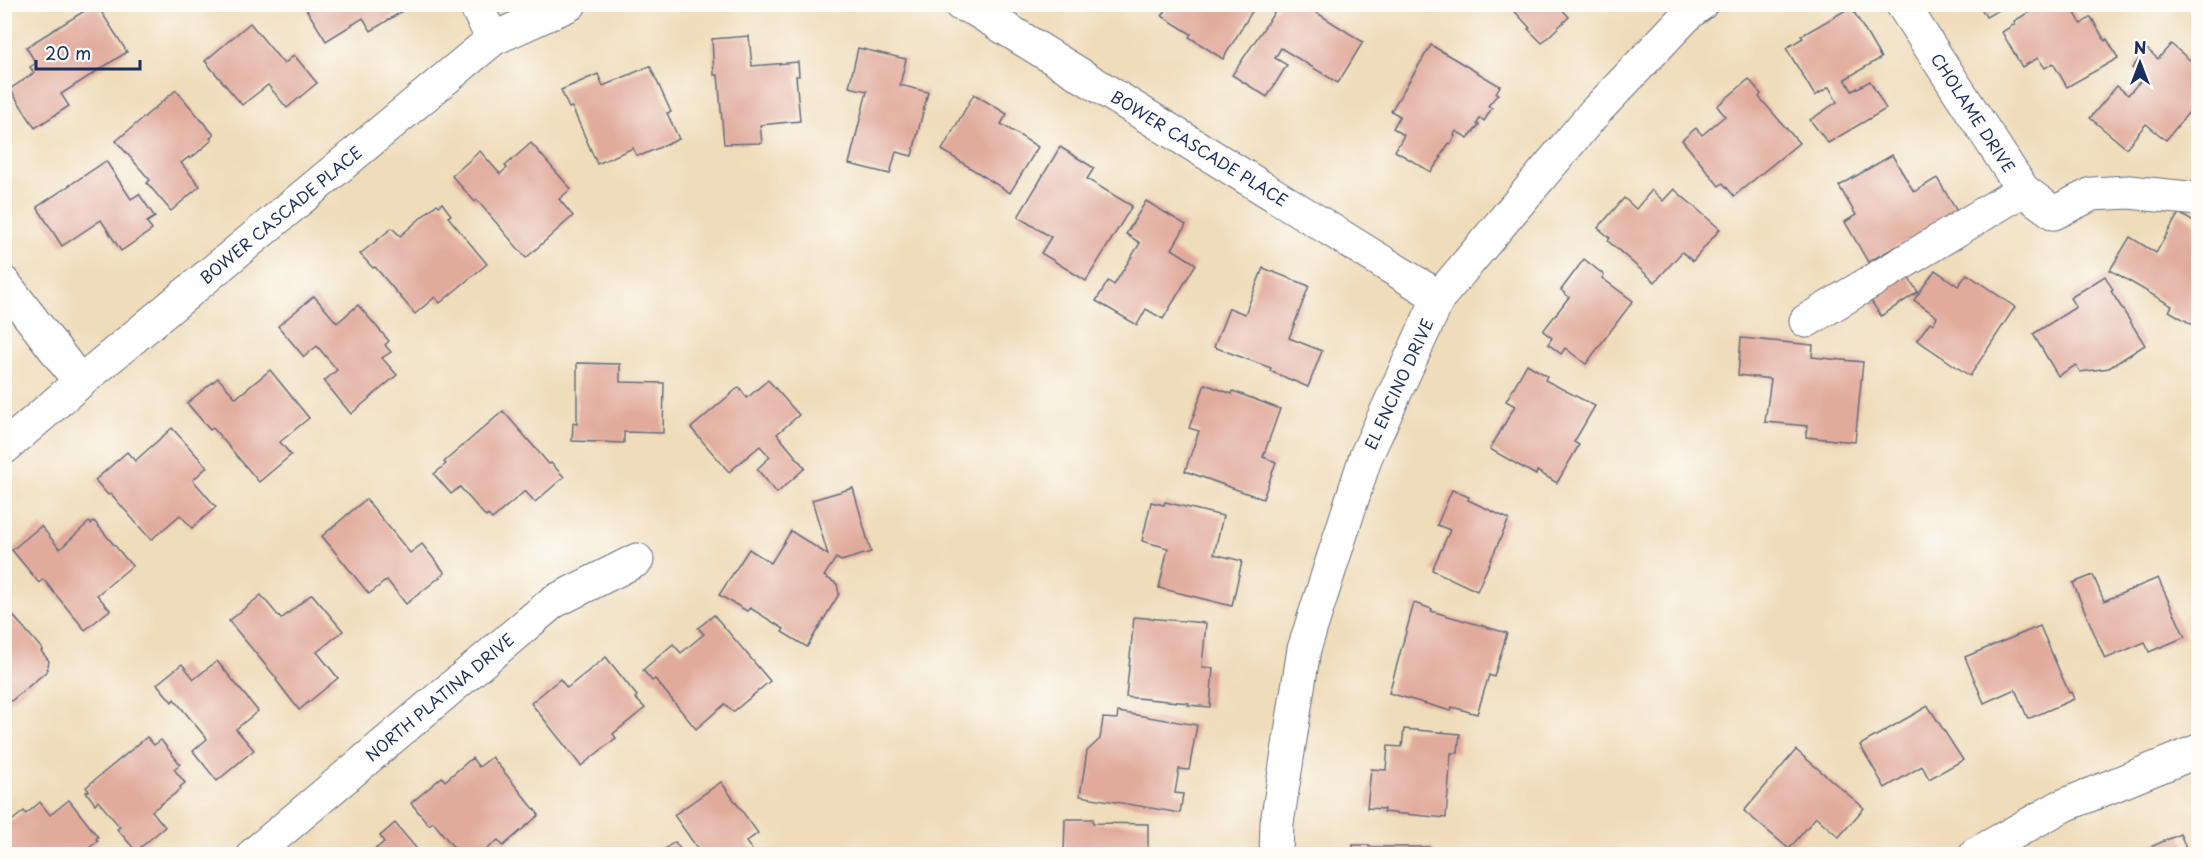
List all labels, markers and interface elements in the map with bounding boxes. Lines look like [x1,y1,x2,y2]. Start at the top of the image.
scale bar [36,33,140,71]
north arrow [2110,33,2170,93]
text: N [2134,35,2146,59]
text: 20 m [45,39,91,66]
street label: CHOLAME DRIVE [1926,48,2022,177]
street label: BOWER CASCADE PLACE [1107,84,1293,212]
street label: BOWER CASCADE PLACE [194,140,367,289]
street label: EL ENCINO DRIVE [1358,314,1439,453]
street label: NORTH PLATINA DRIVE [360,627,519,766]

